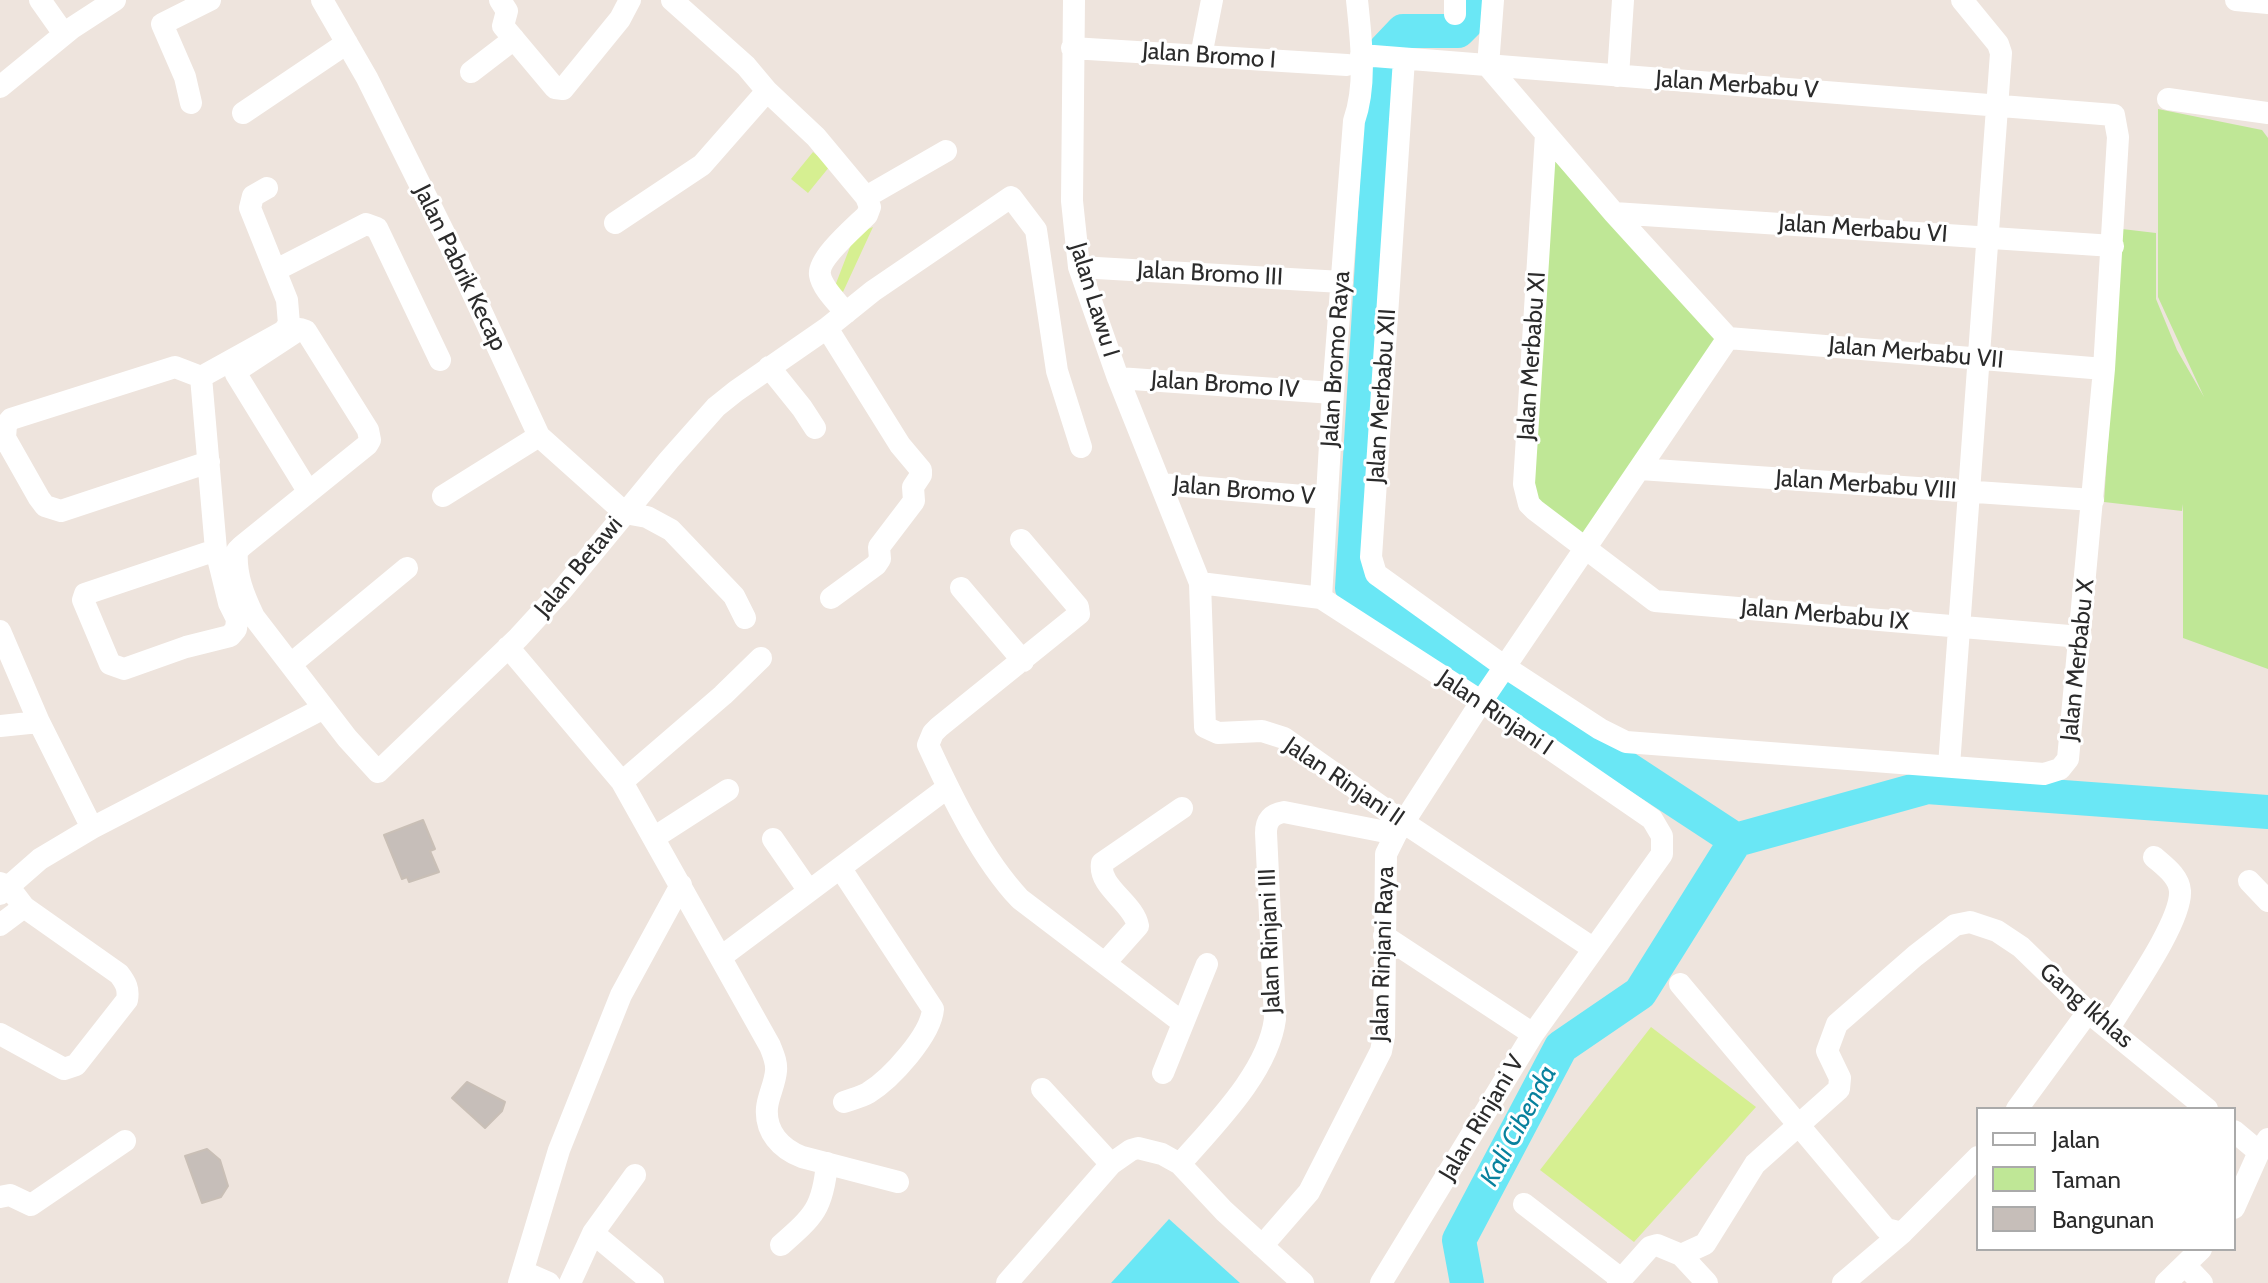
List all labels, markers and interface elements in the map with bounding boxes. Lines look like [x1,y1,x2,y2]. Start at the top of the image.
street label: Jalan Bromo I [1141,37,1277,75]
street label: Jalan Merbabu V [1655,65,1819,105]
street label: Jalan Pabrik Kecap [407,180,513,356]
street label: Jalan Merbabu VI [1778,209,1948,249]
street label: Jalan Lawu I [1063,239,1125,361]
street label: Jalan Bromo III [1136,256,1284,292]
street label: Jalan Bromo Raya [1315,270,1357,448]
street label: Jalan Merbabu XI [1512,271,1552,441]
street label: Jalan Merbabu XII [1362,308,1402,484]
street label: Jalan Merbabu VII [1827,331,2005,375]
street label: Jalan Bromo IV [1150,365,1300,405]
street label: Jalan Merbabu VIII [1774,464,1958,506]
street label: Jalan Bromo V [1172,470,1316,512]
street label: Jalan Betawi [529,511,629,623]
street label: Jalan Merbabu X [2055,578,2101,742]
street label: Jalan Merbabu IX [1740,593,1910,637]
street label: Jalan Rinjani I [1432,664,1558,762]
street label: Jalan Rinjani II [1278,731,1410,833]
street label: Jalan Rinjani Raya [1366,866,1400,1042]
street label: Jalan Rinjani III [1253,868,1287,1014]
street label: Gang Ikhlas [2033,957,2139,1055]
street label: Jalan Rinjani V [1433,1050,1531,1186]
water label: Kali Cibenda [1474,1060,1564,1192]
legend [1976,1107,2236,1251]
text: Jalan [2052,1125,2100,1154]
text: Taman [2052,1165,2121,1194]
text: Bangunan [2052,1205,2154,1234]

